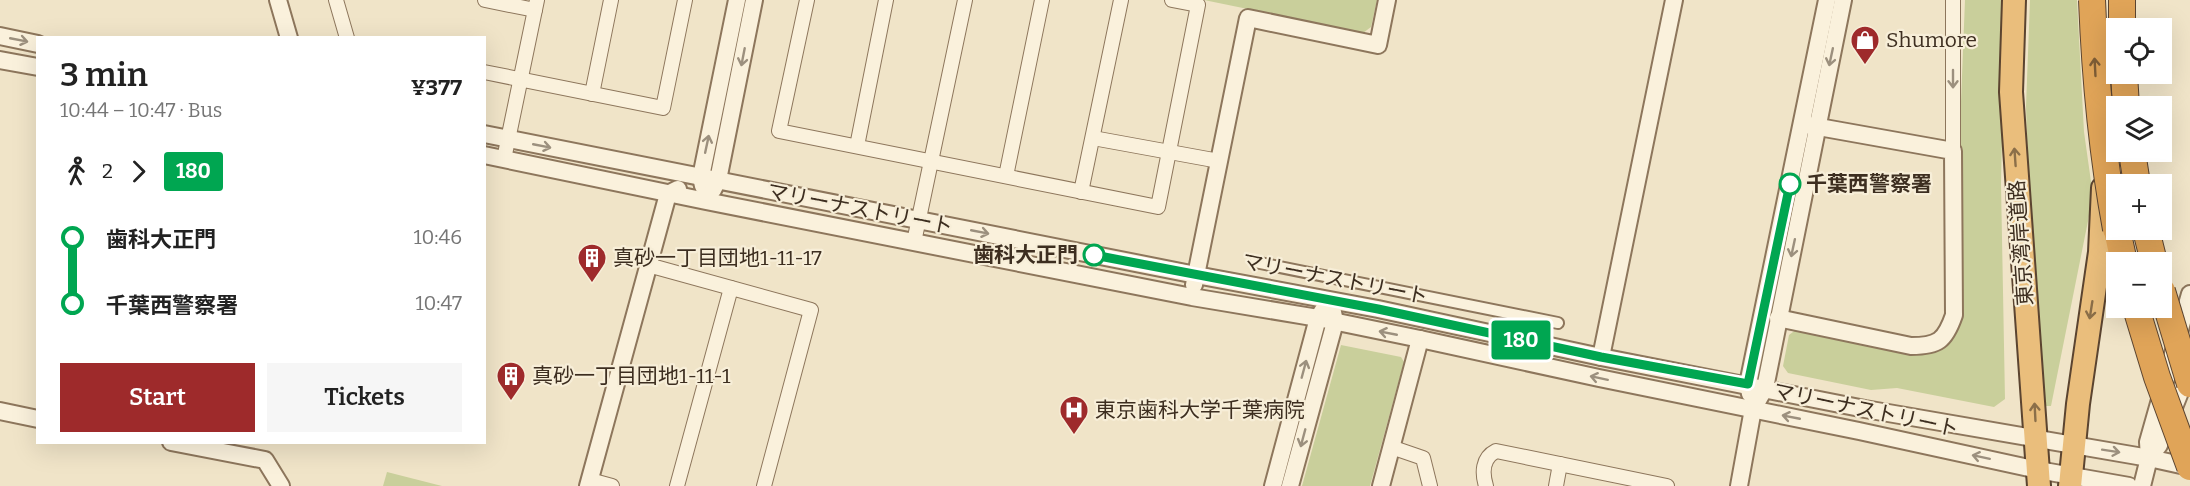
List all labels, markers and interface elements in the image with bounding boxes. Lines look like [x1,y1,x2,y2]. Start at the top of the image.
map controls [2106,18,2172,318]
button: locate [2106,18,2172,84]
shop icon: Shumore [1849,24,1881,66]
place label: Shumore [1886,27,1977,53]
one-way arrow [8,35,28,46]
one-way arrow [737,47,748,67]
one-way arrow [1825,48,1837,67]
text: 3 min [60,55,148,95]
one-way arrow [2089,58,2100,78]
one-way arrow [1947,69,1959,89]
text: ¥377 [411,74,462,101]
button: layers [2106,96,2172,162]
text: 10:44 – 10:47 · Bus [60,98,222,122]
one-way arrow [702,135,713,155]
one-way arrow [532,141,551,152]
one-way arrow [2009,148,2020,168]
icon: walk [60,155,93,188]
icon: forward [122,155,155,188]
text: 180 [176,158,211,184]
text: 2 [102,159,113,183]
place label: 千葉西警察署 [1806,171,1932,197]
marker: 千葉西警察署 [1779,173,1801,195]
button: + [2106,174,2172,240]
street label: マリーナストリート [765,178,955,240]
street label: 東京湾岸道路 [2004,179,2038,307]
text: 10:46 [413,225,462,249]
text: 歯科大正門 [106,226,216,253]
one-way arrow [970,227,990,238]
one-way arrow [1786,239,1798,258]
building icon: 真砂一丁目団地1-11-17 [576,242,608,284]
place label: 歯科大正門 [973,242,1078,268]
marker: 歯科大正門 [1083,244,1105,266]
place label: 真砂一丁目団地1-11-17 [613,245,822,271]
street label: マリーナストリート [1240,248,1430,310]
button: − [2106,252,2172,318]
text: 10:47 [415,291,462,315]
text: 千葉西警察署 [106,292,238,319]
one-way arrow [2085,299,2096,319]
line badge: 180 [1486,320,1556,360]
one-way arrow [1379,326,1398,338]
text: 180 [1503,327,1539,353]
building icon: 真砂一丁目団地1-11-1 [495,360,527,402]
one-way arrow [1299,360,1310,379]
button: Start [60,363,255,432]
button: Tickets [267,363,462,432]
place label: 真砂一丁目団地1-11-1 [532,363,731,389]
one-way arrow [1590,372,1609,384]
street label: マリーナストリート [1771,378,1961,442]
hospital icon: 東京歯科大学千葉病院 [1058,394,1090,436]
place label: 東京歯科大学千葉病院 [1095,397,1305,423]
one-way arrow [2030,402,2041,422]
one-way arrow [1781,411,1801,422]
one-way arrow [1297,428,1308,447]
one-way arrow [2101,446,2120,457]
one-way arrow [1972,451,1992,462]

